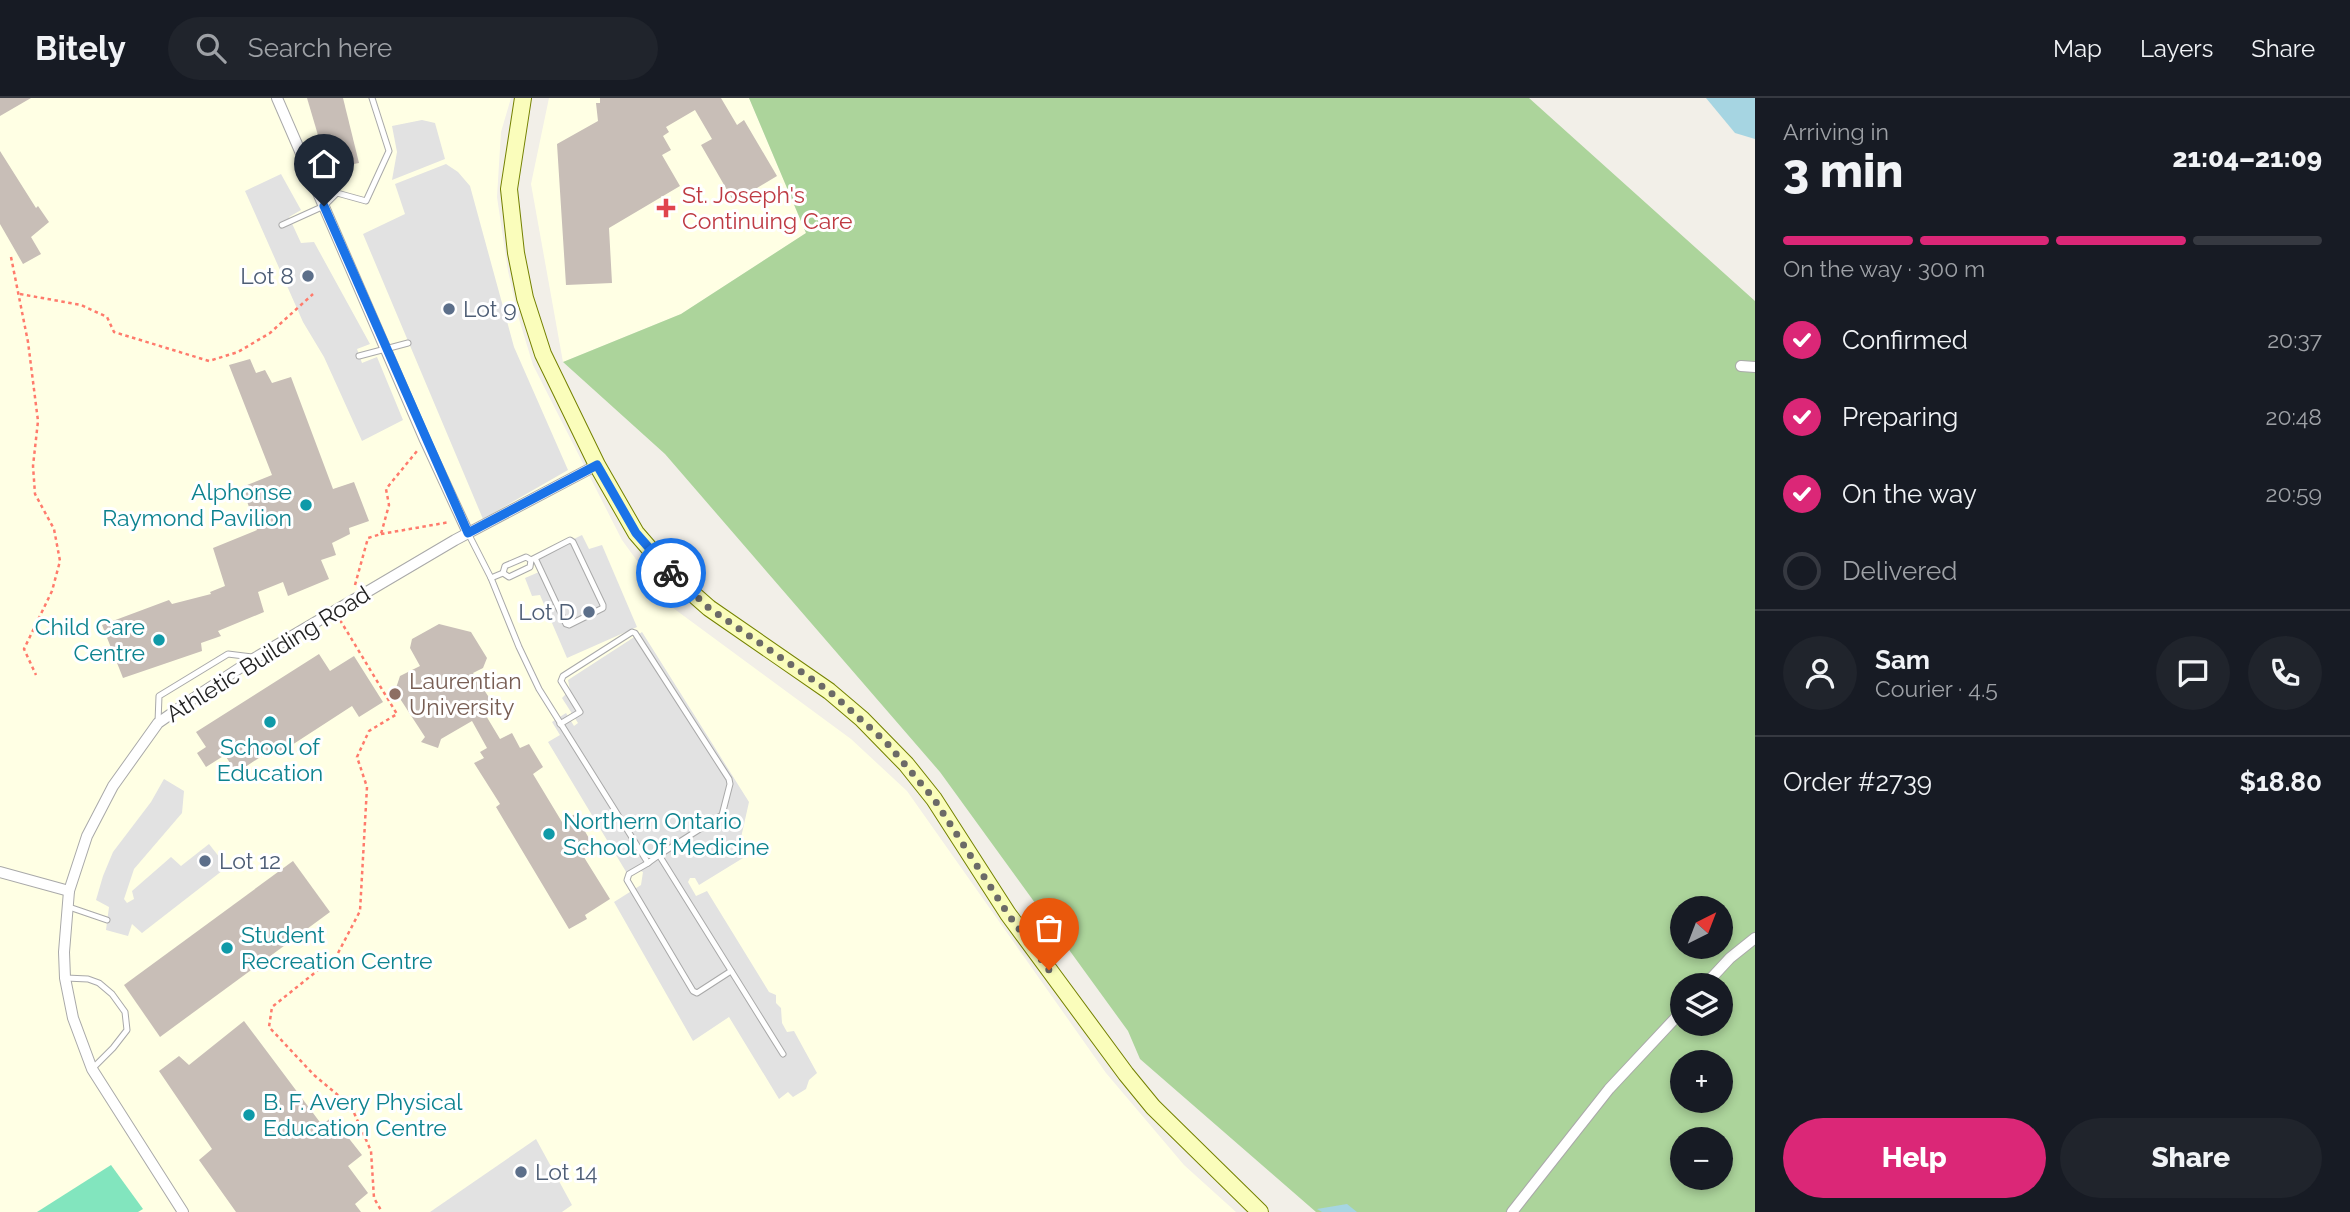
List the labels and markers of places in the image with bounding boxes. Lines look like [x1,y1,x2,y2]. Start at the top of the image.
pin [294,134,354,206]
place label: St. Joseph's Continuing Care [682,181,853,234]
marker: St. Joseph's Continuing Care [656,198,676,218]
place label: Lot 8 [240,262,294,289]
marker: Lot 8 [300,268,316,284]
place label: Lot 9 [463,295,517,322]
marker: Lot 9 [441,301,457,317]
place label: Alphonse Raymond Pavilion [102,478,292,531]
marker: Alphonse Raymond Pavilion [298,497,314,513]
place label: Lot D [518,598,575,625]
marker: Lot D [581,604,597,620]
place label: Child Care Centre [35,613,145,666]
marker: Child Care Centre [151,632,167,648]
place label: Laurentian University [409,667,522,720]
marker: Laurentian University [387,686,403,702]
marker: School of Education [262,714,278,730]
place label: School of Education [217,733,323,786]
place label: Northern Ontario School Of Medicine [563,807,769,860]
marker: Northern Ontario School Of Medicine [541,826,557,842]
place label: Lot 12 [219,847,281,874]
marker: Lot 12 [197,853,213,869]
pin [1019,898,1079,970]
place label: Student Recreation Centre [241,921,433,974]
marker: Student Recreation Centre [219,940,235,956]
place label: B. F. Avery Physical Education Centre [263,1088,463,1141]
marker: B. F. Avery Physical Education Centre [241,1107,257,1123]
place label: Lot 14 [535,1158,598,1185]
marker: Lot 14 [513,1164,529,1180]

